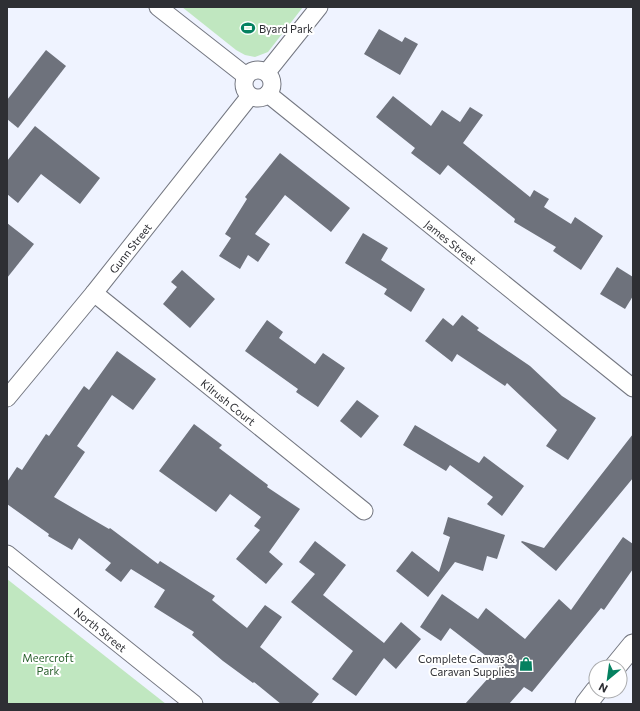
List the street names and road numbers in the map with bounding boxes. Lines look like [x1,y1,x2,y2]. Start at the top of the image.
street label: James Street [422,217,480,266]
street label: Gunn Street [106,220,154,275]
street label: Kilrush Court [199,376,259,428]
street label: North Street [72,604,130,654]

